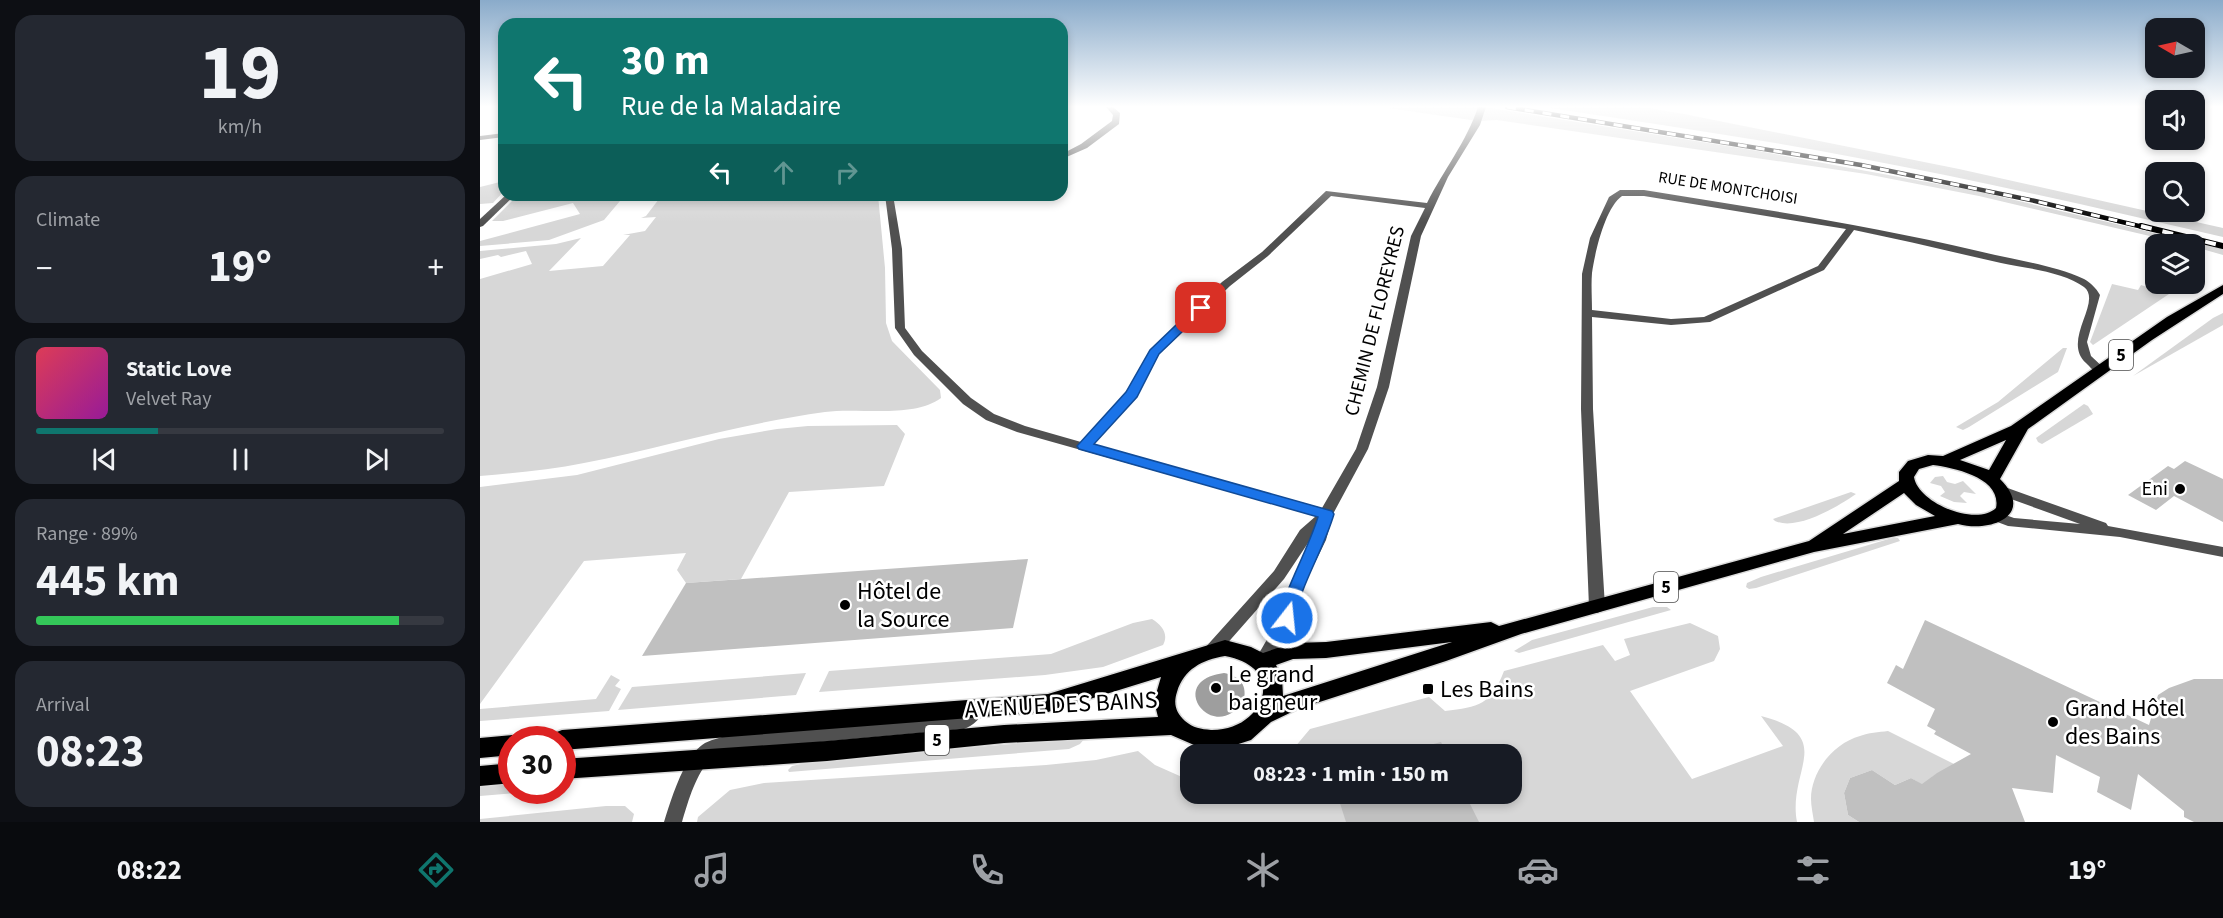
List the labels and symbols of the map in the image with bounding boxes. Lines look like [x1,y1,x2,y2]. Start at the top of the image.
north arrow [2145,18,2205,78]
street label: RUE DE MONTCHOISI [1657,166,1799,210]
street label: CHEMIN DE FLOREYRES [1338,223,1412,419]
pin [1175,282,1226,333]
road number: 5 [2109,340,2133,370]
place label: Eni [2142,475,2168,503]
marker: Eni [2173,482,2187,496]
road number: 5 [1654,572,1678,602]
place label: Hôtel de la Source [857,574,949,637]
position arrow [1255,586,1319,650]
marker: Hôtel de la Source [838,598,852,612]
place label: Le grand baigneur [1228,657,1318,720]
place label: Les Bains [1440,672,1533,707]
marker: Le grand baigneur [1209,681,1223,695]
street label: AVENUE DES BAINS [964,682,1158,728]
marker: Les Bains [1421,682,1435,696]
place label: Grand Hôtel des Bains [2065,691,2185,754]
marker: Grand Hôtel des Bains [2046,715,2060,729]
road number: 5 [925,725,949,755]
speed limit sign: 30 [498,726,576,804]

